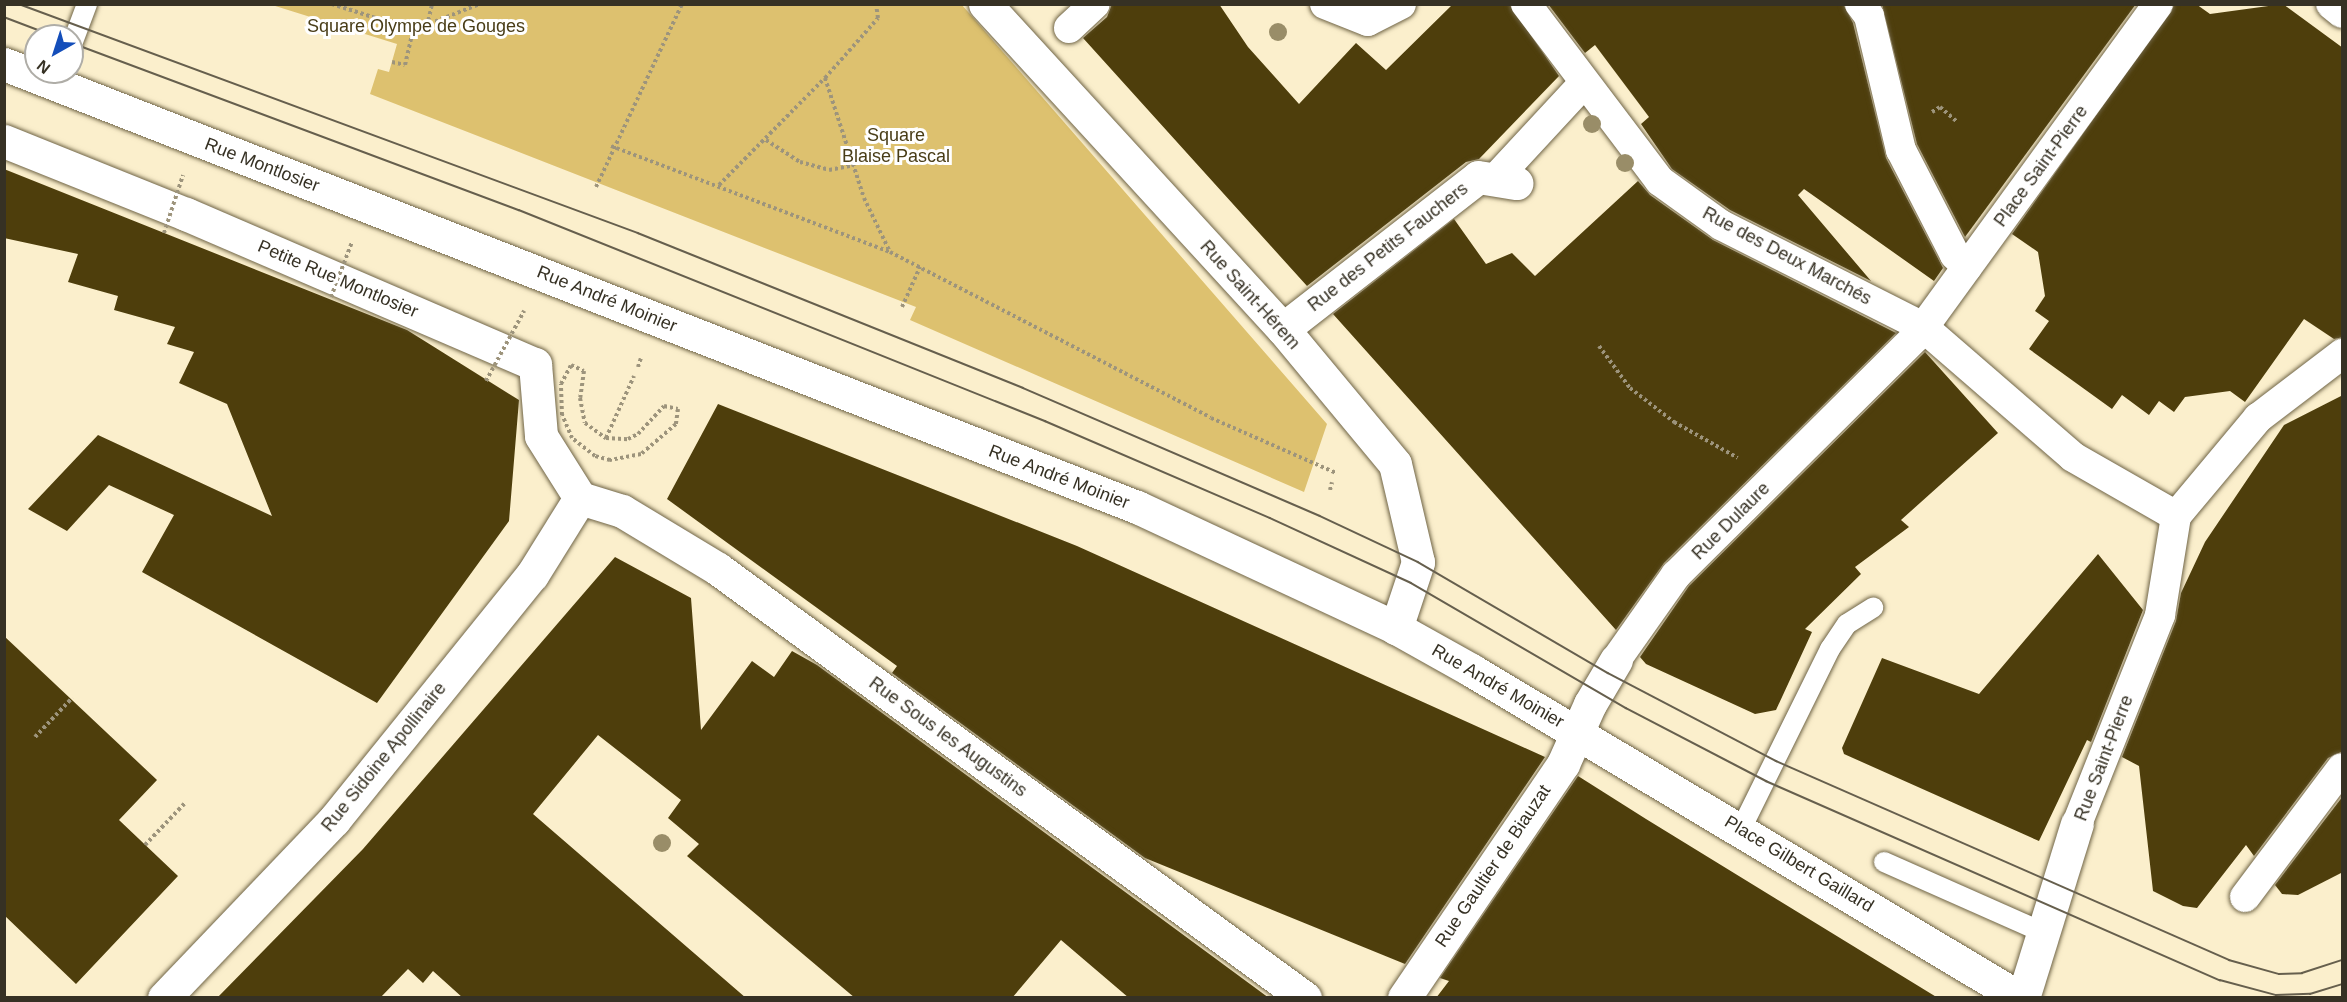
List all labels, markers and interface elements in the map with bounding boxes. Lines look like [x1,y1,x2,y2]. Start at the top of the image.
park label: Square Olympe de Gouges [307,15,525,37]
north arrow [24,24,84,84]
text: N [34,57,53,77]
street label: Place Saint-Pierre [1990,101,2092,231]
park label: Square Blaise Pascal [842,125,950,168]
street label: Rue Montlosier [202,133,322,197]
street label: Rue des Petits Fauchers [1304,178,1472,316]
street label: Rue des Deux Marchés [1699,202,1875,310]
street label: Petite Rue Montlosier [255,235,421,323]
street label: Rue Saint-Hérem [1195,236,1305,354]
street label: Rue André Moinier [533,261,681,337]
street label: Rue André Moinier [985,440,1133,514]
street label: Rue Dulaure [1688,478,1774,564]
street label: Rue André Moinier [1428,639,1568,733]
street label: Rue Sous les Augustins [864,672,1032,802]
street label: Rue Sidoine Apollinaire [317,677,451,837]
street label: Rue Saint-Pierre [2070,692,2138,824]
street label: Rue Gaultier de Biauzat [1431,781,1555,951]
street label: Place Gilbert Gaillard [1721,811,1877,917]

